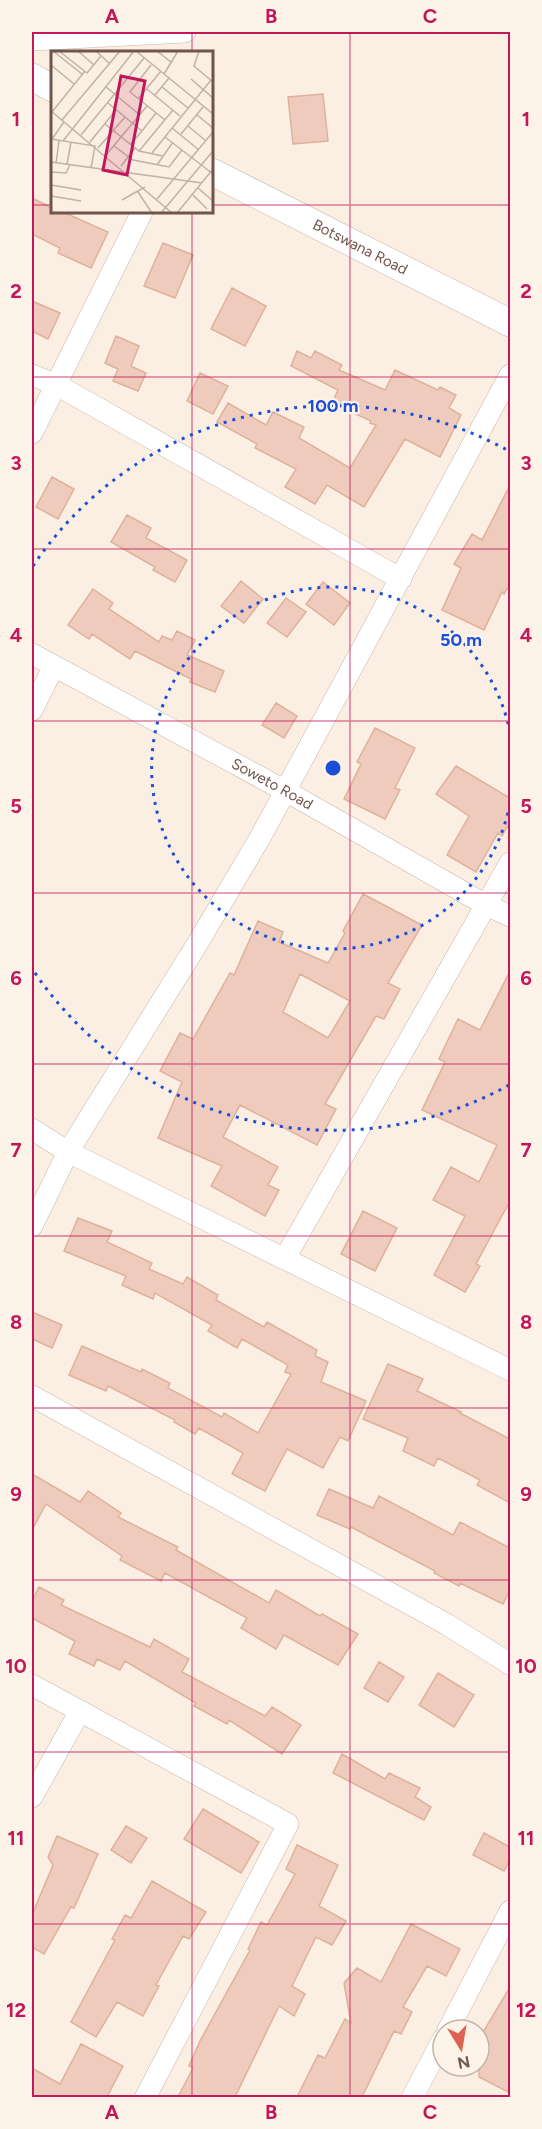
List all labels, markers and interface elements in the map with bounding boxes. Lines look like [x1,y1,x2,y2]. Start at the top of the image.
text: A [105,4,120,28]
text: B [265,4,277,28]
text: C [423,4,437,28]
inset map [51,51,213,213]
text: 1 [12,107,20,131]
text: 1 [522,107,530,131]
street label: Botswana Road [310,215,411,279]
text: 2 [10,279,22,303]
text: 2 [520,279,532,303]
text: 100 m [308,395,358,417]
text: 3 [10,451,22,475]
text: 3 [520,451,532,475]
text: 4 [10,623,23,647]
text: 4 [520,623,533,647]
text: 50 m [440,629,482,651]
street label: Soweto Road [228,754,316,814]
centre of rings [323,758,343,778]
text: 5 [10,794,22,818]
text: 5 [520,794,532,818]
text: 6 [10,966,22,990]
text: 6 [520,966,532,990]
text: 7 [10,1138,22,1162]
text: 7 [520,1138,532,1162]
text: 8 [10,1310,22,1334]
text: 8 [520,1310,532,1334]
text: 9 [10,1482,22,1506]
text: 9 [520,1482,532,1506]
text: 10 [5,1654,27,1678]
text: 10 [515,1654,537,1678]
text: 11 [8,1826,24,1850]
text: 11 [518,1826,534,1850]
text: 12 [6,1998,26,2022]
text: 12 [516,1998,536,2022]
north arrow [431,2018,491,2078]
text: N [456,2052,472,2073]
text: A [105,2100,120,2124]
text: B [265,2100,277,2124]
text: C [423,2100,437,2124]

